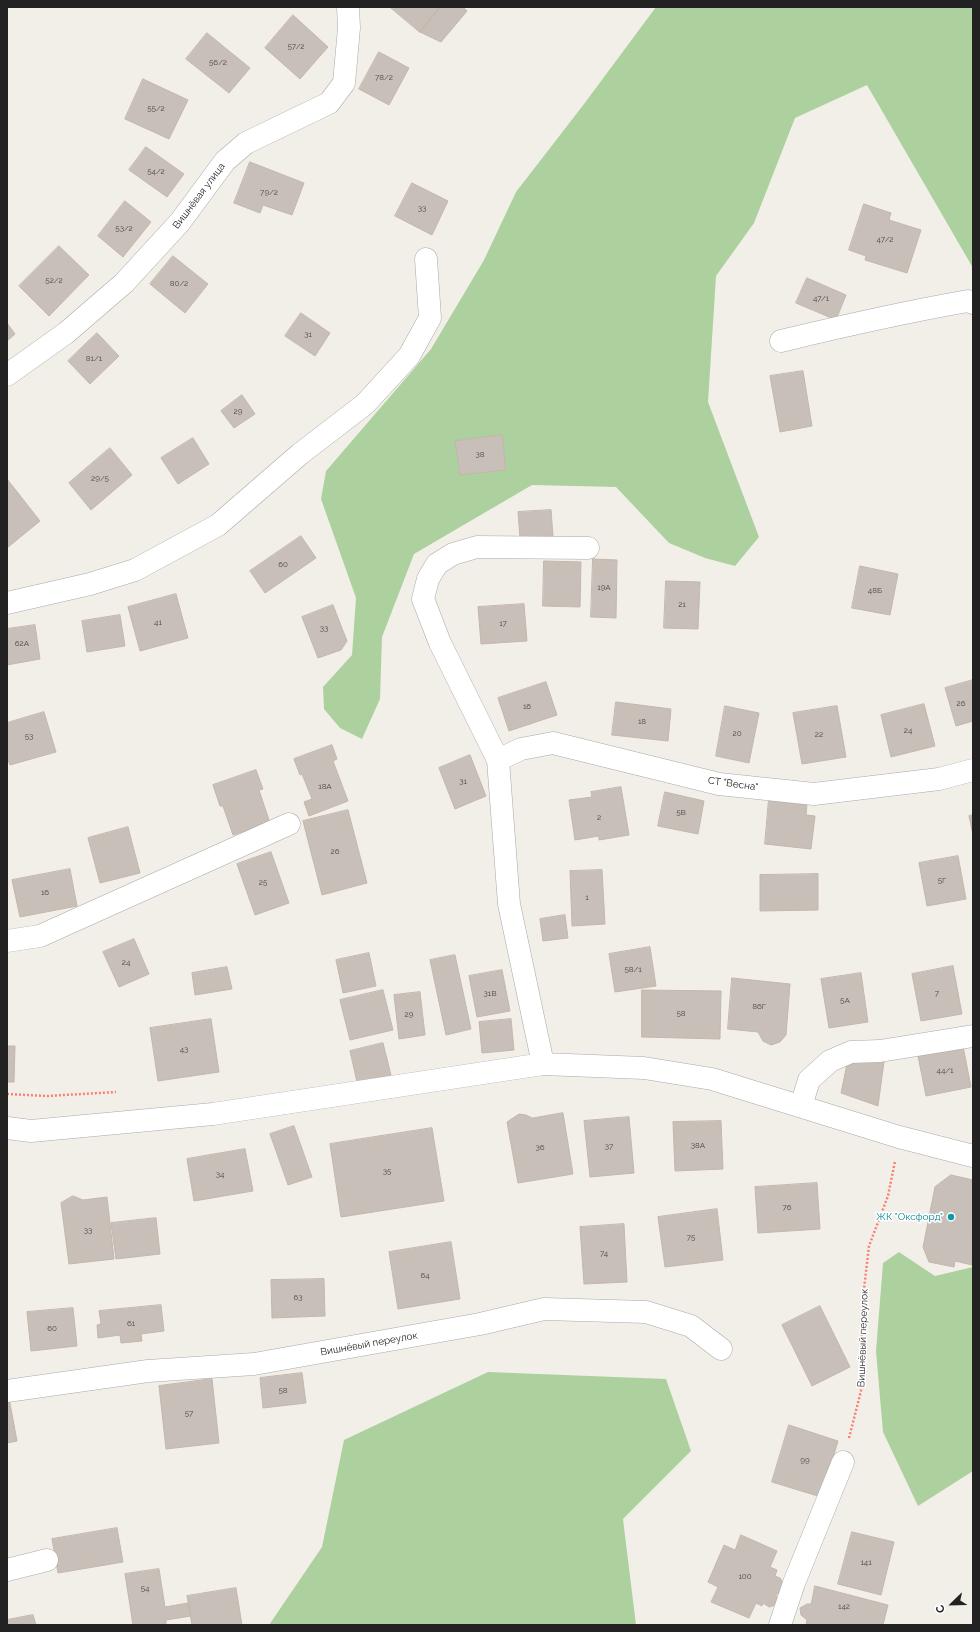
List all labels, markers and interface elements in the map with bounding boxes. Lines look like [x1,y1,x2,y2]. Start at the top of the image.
house number: 57/2 [288,42,304,52]
house number: 56/2 [209,58,227,68]
house number: 78/2 [375,73,393,83]
house number: 55/2 [147,104,165,114]
street label: Вишнёвая улица [170,161,228,231]
house number: 54/2 [147,167,165,177]
house number: 79/2 [260,188,278,198]
house number: 33 [418,204,426,214]
house number: 53/2 [115,224,133,234]
house number: 47/2 [877,235,893,245]
house number: 52/2 [45,276,63,286]
house number: 80/2 [170,279,188,289]
house number: 47/1 [813,294,829,304]
house number: 31 [304,330,312,340]
house number: 81/1 [86,354,102,364]
house number: 29 [234,407,242,417]
house number: 38 [475,450,485,460]
house number: 29/5 [91,474,109,484]
house number: 60 [278,560,288,570]
house number: 19А [597,583,611,593]
house number: 48Б [868,586,882,596]
house number: 21 [678,600,686,610]
house number: 41 [154,618,162,628]
house number: 17 [499,619,507,629]
house number: 33 [320,624,328,634]
house number: 62А [15,639,29,649]
house number: 26 [957,699,965,709]
house number: 16 [523,702,531,712]
house number: 18 [638,717,646,727]
house number: 24 [904,726,912,736]
house number: 20 [732,729,742,739]
house number: 22 [815,730,823,740]
house number: 53 [25,732,33,742]
street label: СТ "Весна" [707,775,759,793]
house number: 31 [459,777,467,787]
house number: 18А [318,782,332,792]
house number: 5В [676,808,686,818]
house number: 2 [597,813,601,823]
house number: 26 [331,847,339,857]
house number: 5Г [938,876,946,886]
house number: 25 [259,878,267,888]
house number: 16 [41,888,49,898]
house number: 1 [585,893,589,903]
house number: 24 [122,958,130,968]
house number: 58/1 [624,965,642,975]
house number: 31В [483,989,497,999]
house number: 7 [935,989,939,999]
house number: 5А [840,996,850,1006]
house number: 86Г [752,1002,766,1012]
house number: 58 [676,1009,686,1019]
house number: 29 [405,1010,413,1020]
house number: 43 [180,1045,188,1055]
house number: 44/1 [937,1066,953,1076]
house number: 38А [691,1141,705,1151]
house number: 37 [605,1142,613,1152]
house number: 36 [535,1143,545,1153]
house number: 35 [383,1167,391,1177]
house number: 34 [216,1170,224,1180]
house number: 76 [782,1203,792,1213]
place label: ЖК "Оксфорд" [876,1211,943,1223]
marker: ЖК "Оксфорд" [946,1212,956,1222]
house number: 33 [84,1226,92,1236]
house number: 75 [687,1233,695,1243]
house number: 74 [600,1249,608,1259]
house number: 64 [420,1271,430,1281]
street label: Вишнёвый переулок [855,1289,871,1387]
house number: 63 [293,1293,303,1303]
house number: 61 [127,1319,135,1329]
house number: 60 [47,1324,57,1334]
street label: Вишнёвый переулок [319,1330,419,1358]
house number: 58 [278,1386,288,1396]
house number: 57 [185,1409,193,1419]
house number: 99 [800,1456,810,1466]
house number: 141 [860,1558,872,1568]
house number: 100 [738,1572,752,1582]
house number: 54 [141,1584,149,1594]
north arrow [932,1584,972,1624]
house number: 142 [838,1602,850,1612]
text: С [933,1603,948,1615]

